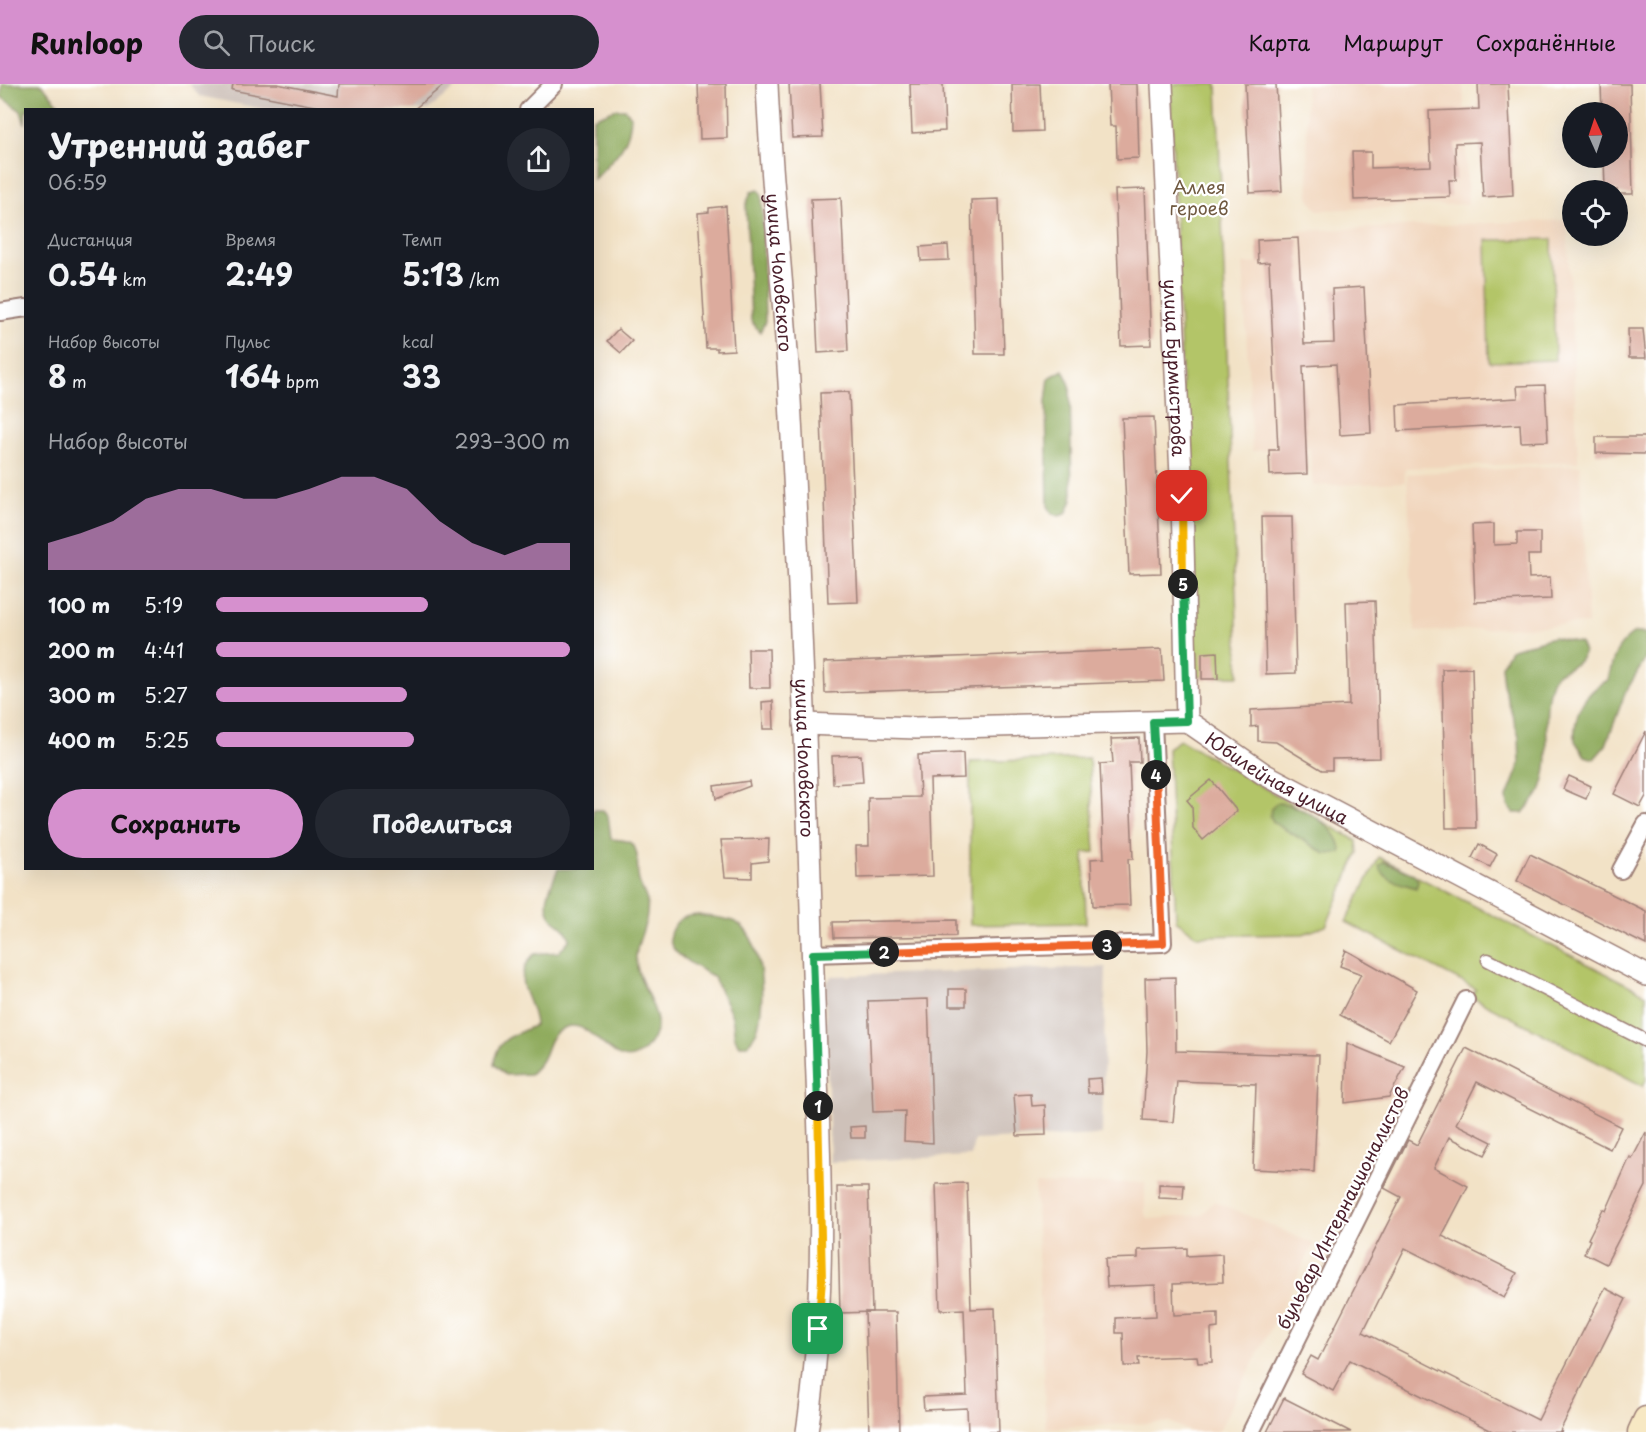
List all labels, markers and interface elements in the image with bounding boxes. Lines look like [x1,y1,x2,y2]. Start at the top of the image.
search box [179,15,599,69]
text: Runloop [30,21,143,64]
icon: search [200,26,233,59]
text: Поиск [248,26,315,59]
text: Карта [1249,26,1310,58]
text: Маршрут [1343,26,1443,58]
text: Сохранённые [1476,26,1616,58]
north arrow [1562,102,1628,168]
map controls [1562,102,1628,246]
text: Утренний забег [48,119,309,169]
button: share [507,128,570,191]
text: 06:59 [48,167,107,197]
park label: Аллея героев [1169,173,1229,221]
button: locate [1562,180,1628,246]
street label: улица Чоловского [760,192,800,353]
text: Дистанция [48,227,133,251]
text: Время [225,227,276,251]
text: Темп [402,227,442,251]
text: 0.54 [48,251,117,296]
text: 2:49 [225,251,293,296]
text: 5:13 [402,251,464,296]
text: km [117,267,147,291]
text: /km [464,267,500,291]
street label: улица Бурмистрова [1158,278,1194,458]
text: Набор высоты [48,329,160,353]
text: Пульс [225,329,270,353]
text: kcal [402,329,434,353]
text: 8 [48,353,67,398]
text: 164 [225,353,281,398]
text: 33 [402,353,441,398]
text: m [67,369,87,393]
text: bpm [281,369,319,393]
text: Набор высоты [48,426,188,456]
text: 293–300 m [455,426,570,456]
pin [1156,470,1207,521]
icon: check [1165,479,1198,512]
pin: 5 [1168,569,1198,599]
text: 5 [1178,572,1188,596]
text: 100 m [48,590,110,620]
text: 5:19 [144,590,183,620]
text: 200 m [48,635,115,665]
text: 4:41 [144,635,184,665]
street label: улица Чоловского [789,678,822,838]
text: 300 m [48,680,116,710]
text: 5:27 [144,680,188,710]
text: 400 m [48,725,116,755]
text: 5:25 [144,725,189,755]
street label: Юбилейная улица [1201,725,1354,830]
pin: 4 [1141,760,1171,790]
text: 4 [1151,763,1161,787]
button: Сохранить [48,789,303,858]
button: Поделиться [315,789,570,858]
pin: 3 [1092,930,1122,960]
text: 3 [1102,933,1112,957]
pin: 2 [869,937,899,967]
text: 2 [878,940,890,964]
street label: бульвар Интернационалистов [1269,1082,1415,1334]
pin: 1 [803,1091,833,1121]
text: 1 [814,1094,822,1118]
pin [792,1303,843,1354]
icon: arrive [801,1312,834,1345]

